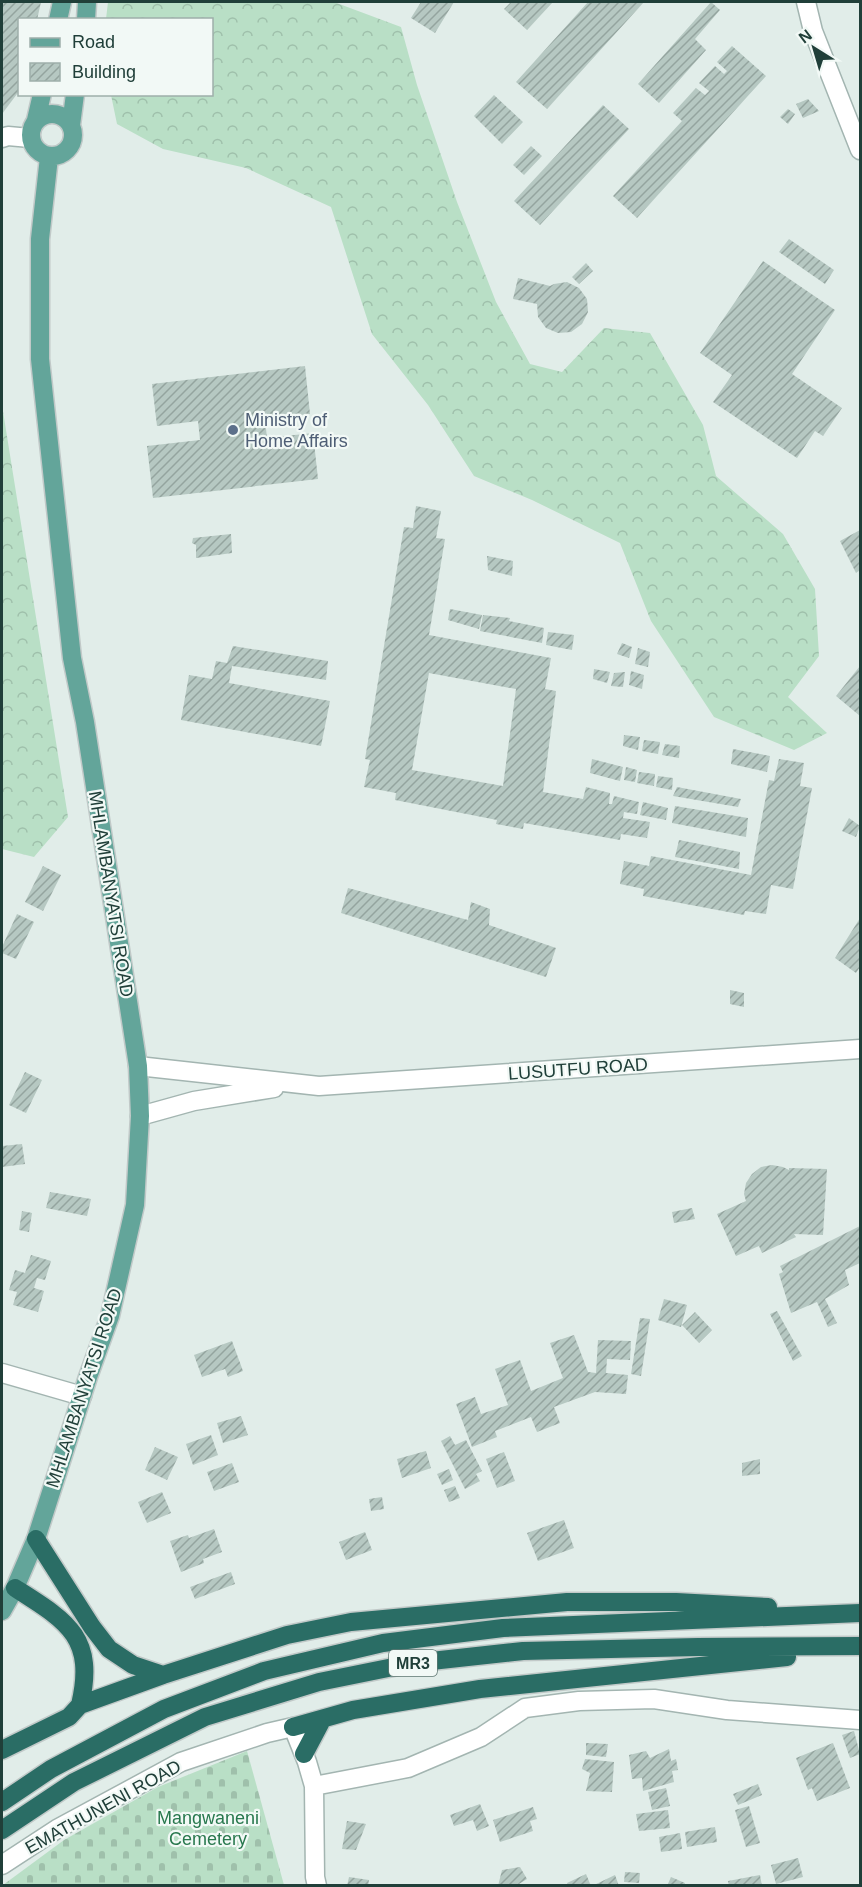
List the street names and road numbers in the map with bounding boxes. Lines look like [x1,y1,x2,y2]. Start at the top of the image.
street label: MHLAMBANYATSI ROAD [85,790,137,998]
street label: LUSUTFU ROAD [507,1054,649,1084]
street label: MHLAMBANYATSI ROAD [42,1286,126,1490]
road number: MR3 [389,1650,437,1676]
street label: EMATHUNENI ROAD [22,1756,184,1858]

